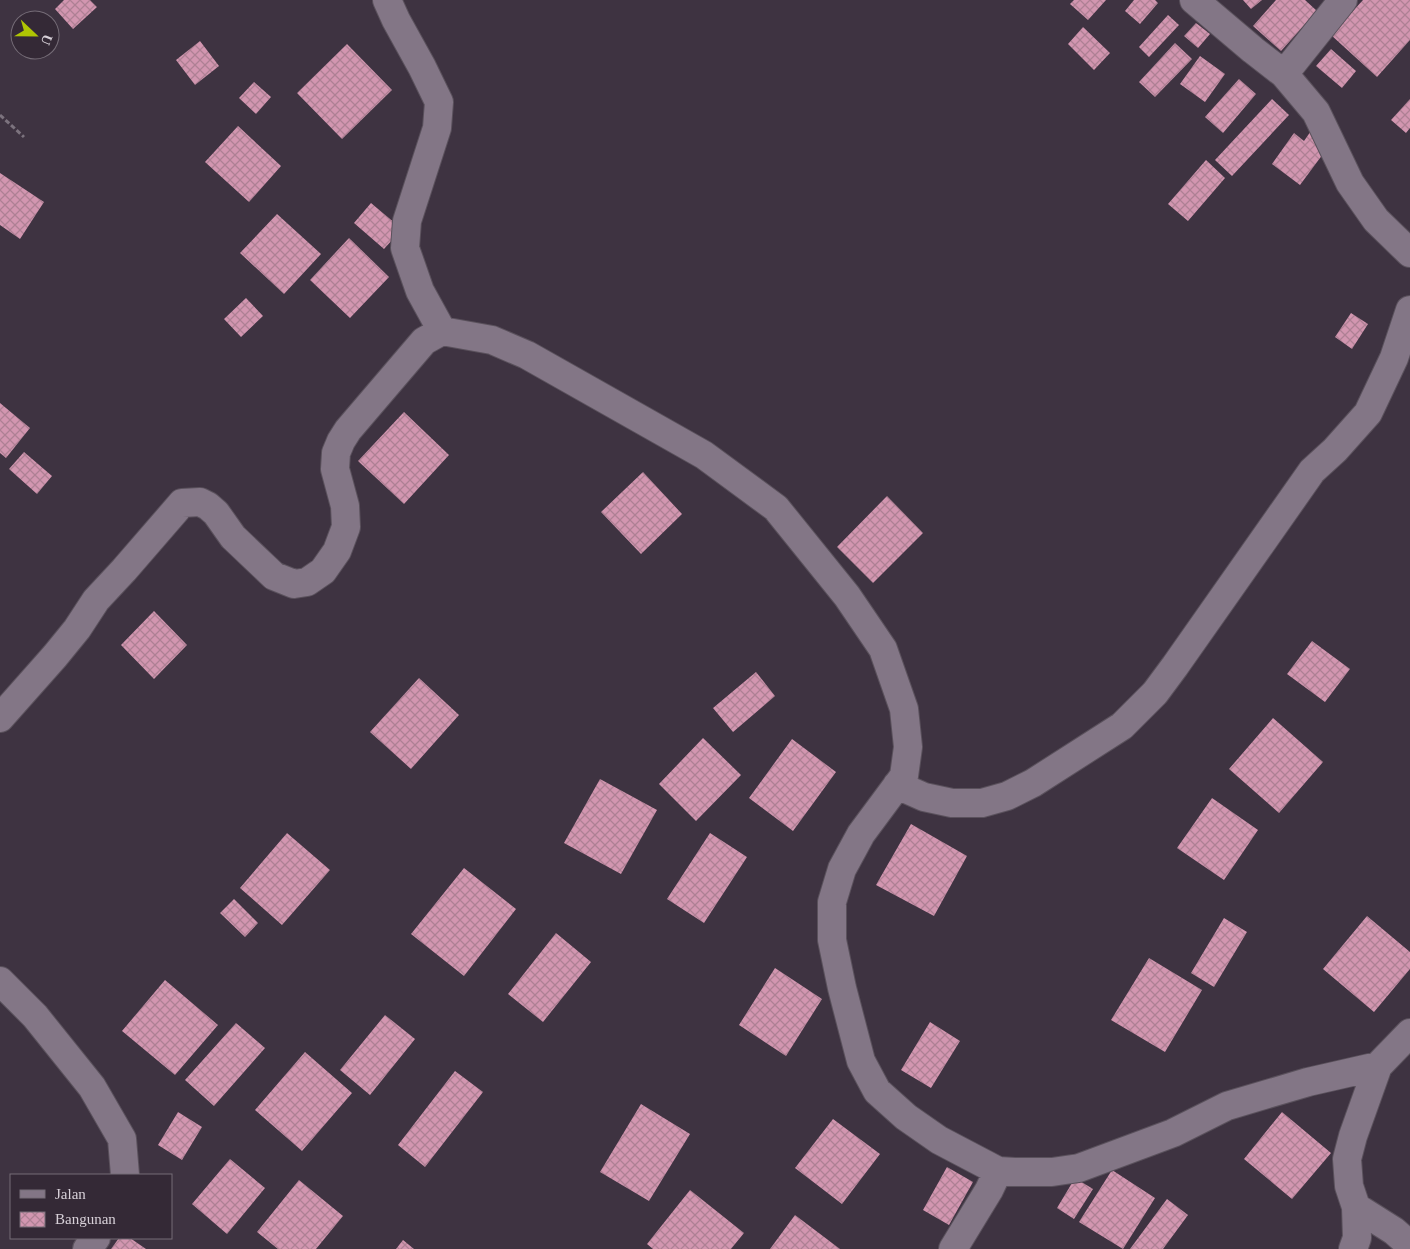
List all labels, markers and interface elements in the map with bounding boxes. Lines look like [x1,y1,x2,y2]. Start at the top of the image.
north arrow [10,10,60,60]
text: U [38,32,55,47]
legend [10,1174,172,1239]
text: Jalan [55,1186,86,1202]
text: Bangunan [55,1211,116,1227]

